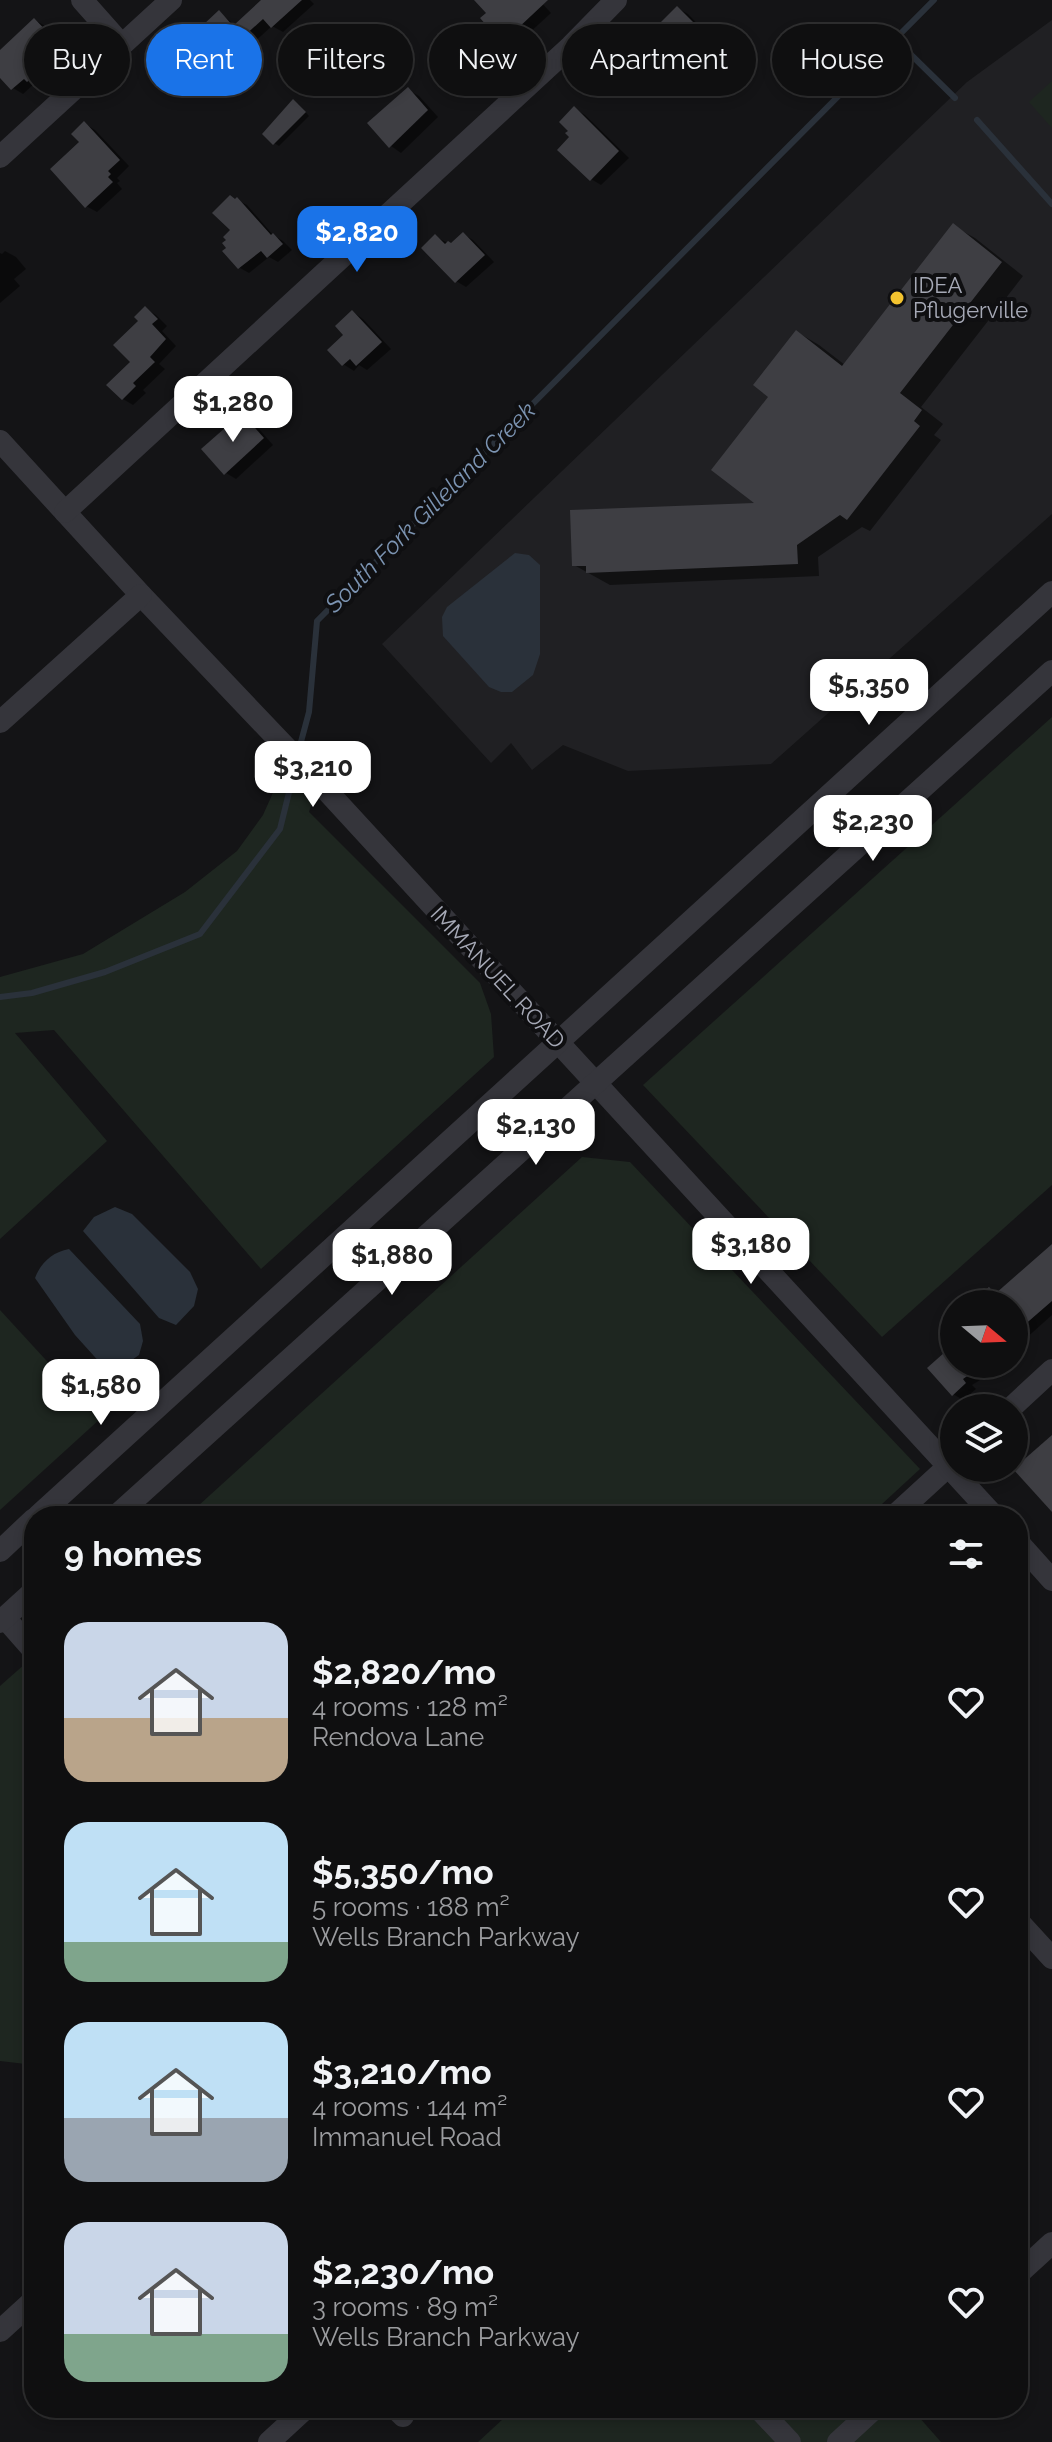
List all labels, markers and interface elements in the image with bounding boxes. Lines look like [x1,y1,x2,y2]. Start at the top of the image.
chip: Buy [24,24,130,96]
chip: Rent [146,24,262,96]
chip: Filters [278,24,413,96]
chip: New [429,24,546,96]
chip: Apartment [562,24,756,96]
chip: House [772,24,912,96]
pin: $2,820 [292,206,422,274]
text: $2,820 [315,217,399,247]
place label: IDEA Pflugerville [913,272,1028,323]
marker: IDEA Pflugerville [888,289,906,307]
pin: $1,280 [168,376,298,444]
text: $1,280 [192,387,274,417]
water label: South Fork Gilleland Creek [318,396,541,619]
pin: $5,350 [804,659,934,727]
text: $5,350 [828,670,910,700]
pin: $3,210 [248,741,378,809]
text: $3,210 [273,752,353,782]
pin: $2,230 [808,795,938,863]
text: $2,230 [832,806,914,836]
street label: IMMANUEL ROAD [426,901,570,1053]
pin: $2,130 [471,1099,601,1167]
text: $2,130 [496,1110,576,1140]
pin: $3,180 [686,1218,816,1286]
pin: $1,880 [327,1229,457,1297]
text: $3,180 [710,1229,792,1259]
text: $1,880 [351,1240,433,1270]
north arrow [940,1290,1028,1378]
map controls [940,1290,1028,1482]
pin: $1,580 [36,1359,166,1427]
text: $1,580 [60,1370,142,1400]
button: layers [940,1394,1028,1482]
icon: filters [944,1532,988,1576]
text: 9 homes [64,1534,202,1574]
text: $2,820/mo [312,1652,496,1692]
icon: home [128,1654,224,1750]
icon: heart [944,1680,988,1724]
text: 4 rooms · 128 m² [312,1692,508,1722]
text: Rendova Lane [312,1722,484,1752]
text: $5,350/mo [312,1852,494,1892]
icon: home [128,1854,224,1950]
icon: heart [944,1880,988,1924]
text: 5 rooms · 188 m² [312,1892,510,1922]
text: Wells Branch Parkway [312,1922,580,1952]
text: $3,210/mo [312,2052,492,2092]
icon: home [128,2054,224,2150]
icon: heart [944,2080,988,2124]
text: 4 rooms · 144 m² [312,2092,507,2122]
text: Immanuel Road [312,2122,502,2152]
text: $2,230/mo [312,2252,494,2292]
icon: home [128,2254,224,2350]
icon: heart [944,2280,988,2324]
text: 3 rooms · 89 m² [312,2292,498,2322]
text: Wells Branch Parkway [312,2322,580,2352]

